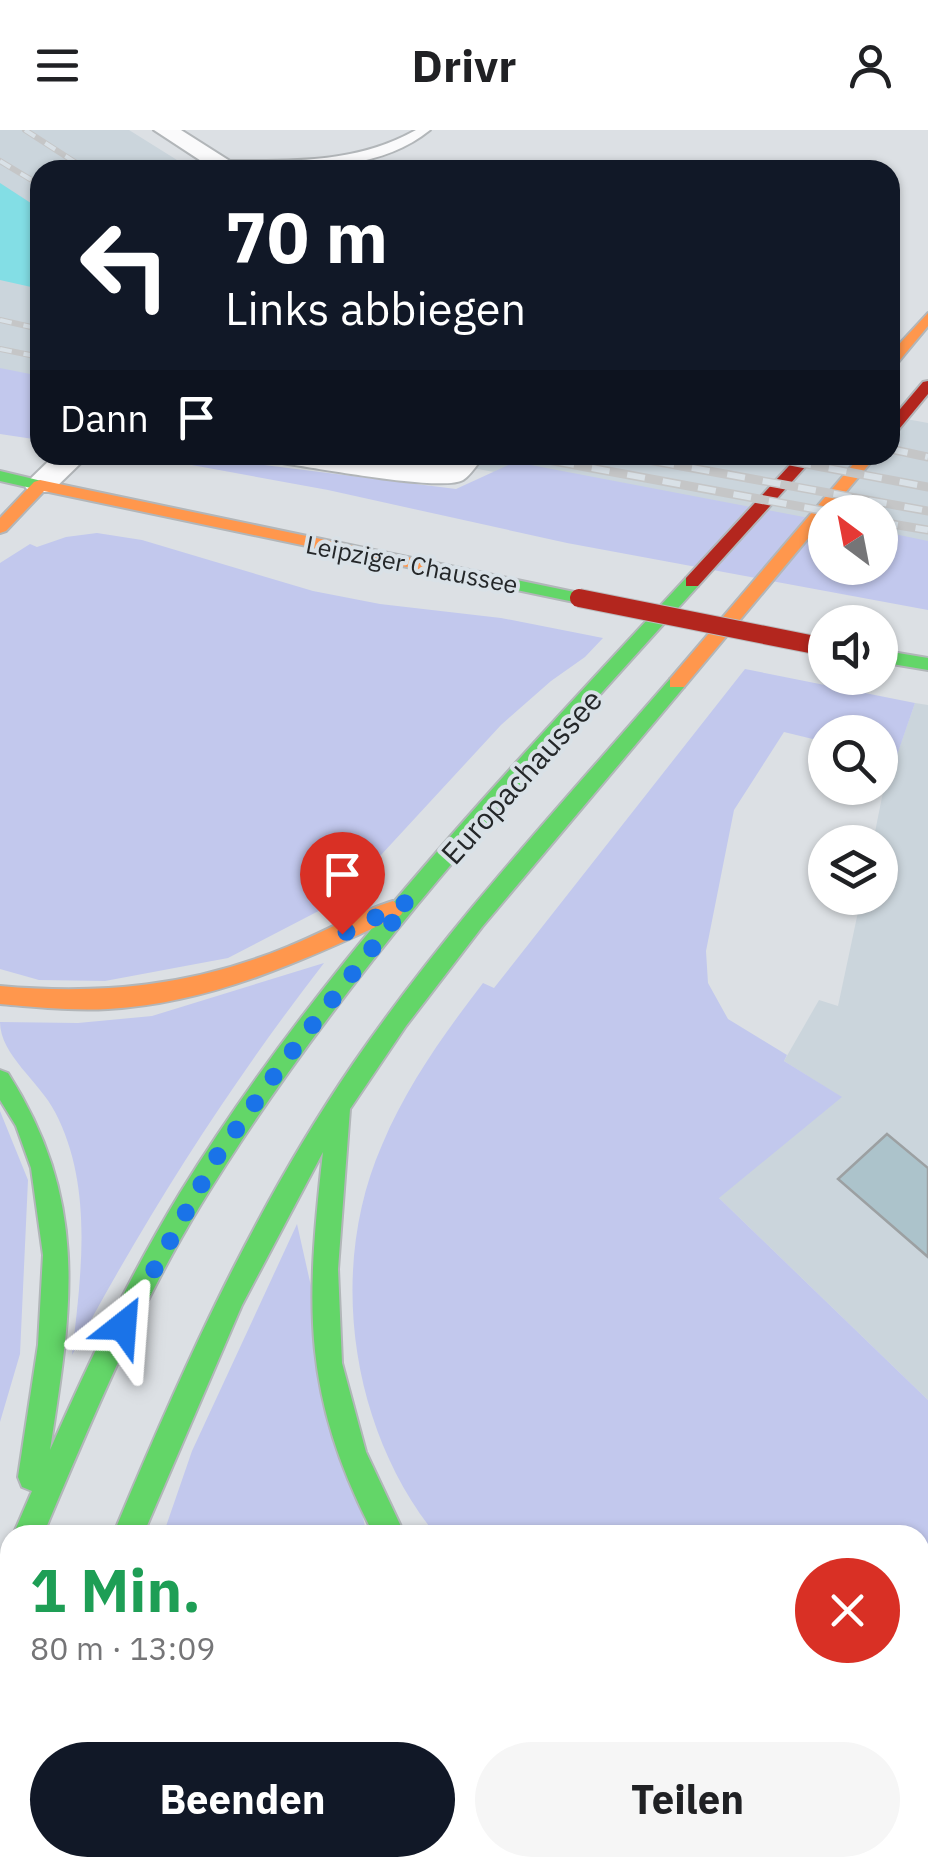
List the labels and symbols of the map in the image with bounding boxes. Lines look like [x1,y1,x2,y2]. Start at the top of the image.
north arrow [808,495,898,585]
street label: Leipziger Chaussee [303,527,521,601]
street label: Europachaussee [432,680,610,872]
pin [300,832,385,935]
position arrow [71,1274,175,1378]

